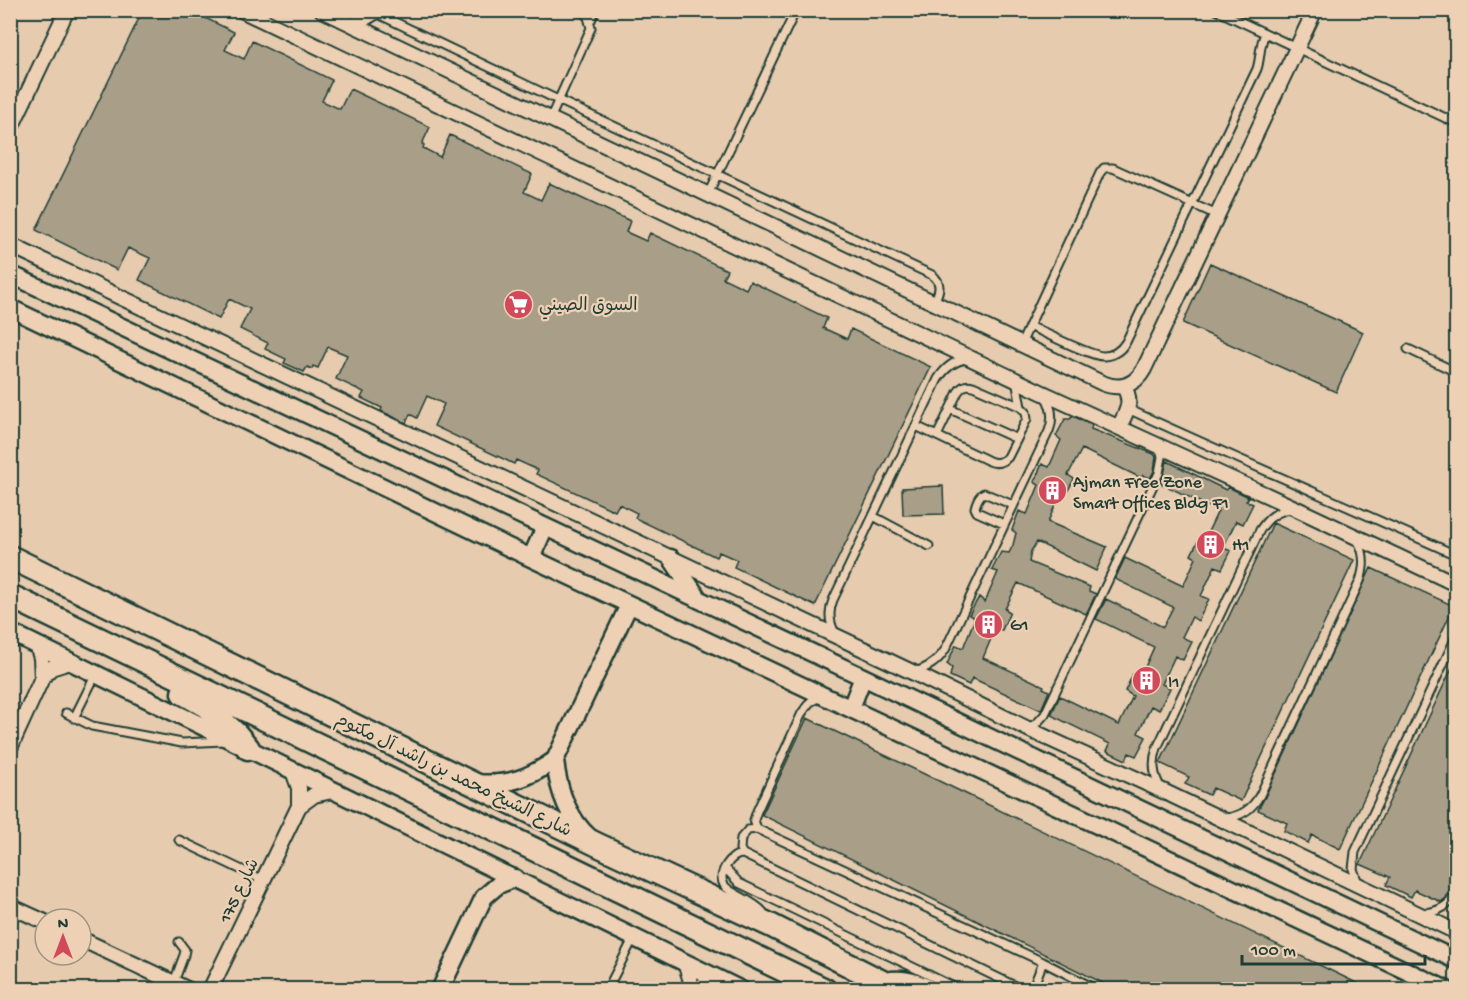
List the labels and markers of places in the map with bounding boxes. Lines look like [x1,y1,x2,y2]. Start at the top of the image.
supermarket icon: السوق الصيني [502,288,534,320]
place label: السوق الصيني [539,296,638,320]
place label: Ajman Free Zone Smart Offices Bldg F1 [1073,473,1229,515]
building icon: Ajman Free Zone Smart Offices Bldg F1 [1036,475,1068,507]
building icon: H1 [1195,528,1227,560]
place label: H1 [1232,536,1250,557]
building icon: G1 [973,608,1005,640]
place label: G1 [1010,616,1029,637]
building icon: I1 [1131,665,1163,697]
place label: I1 [1168,673,1180,694]

